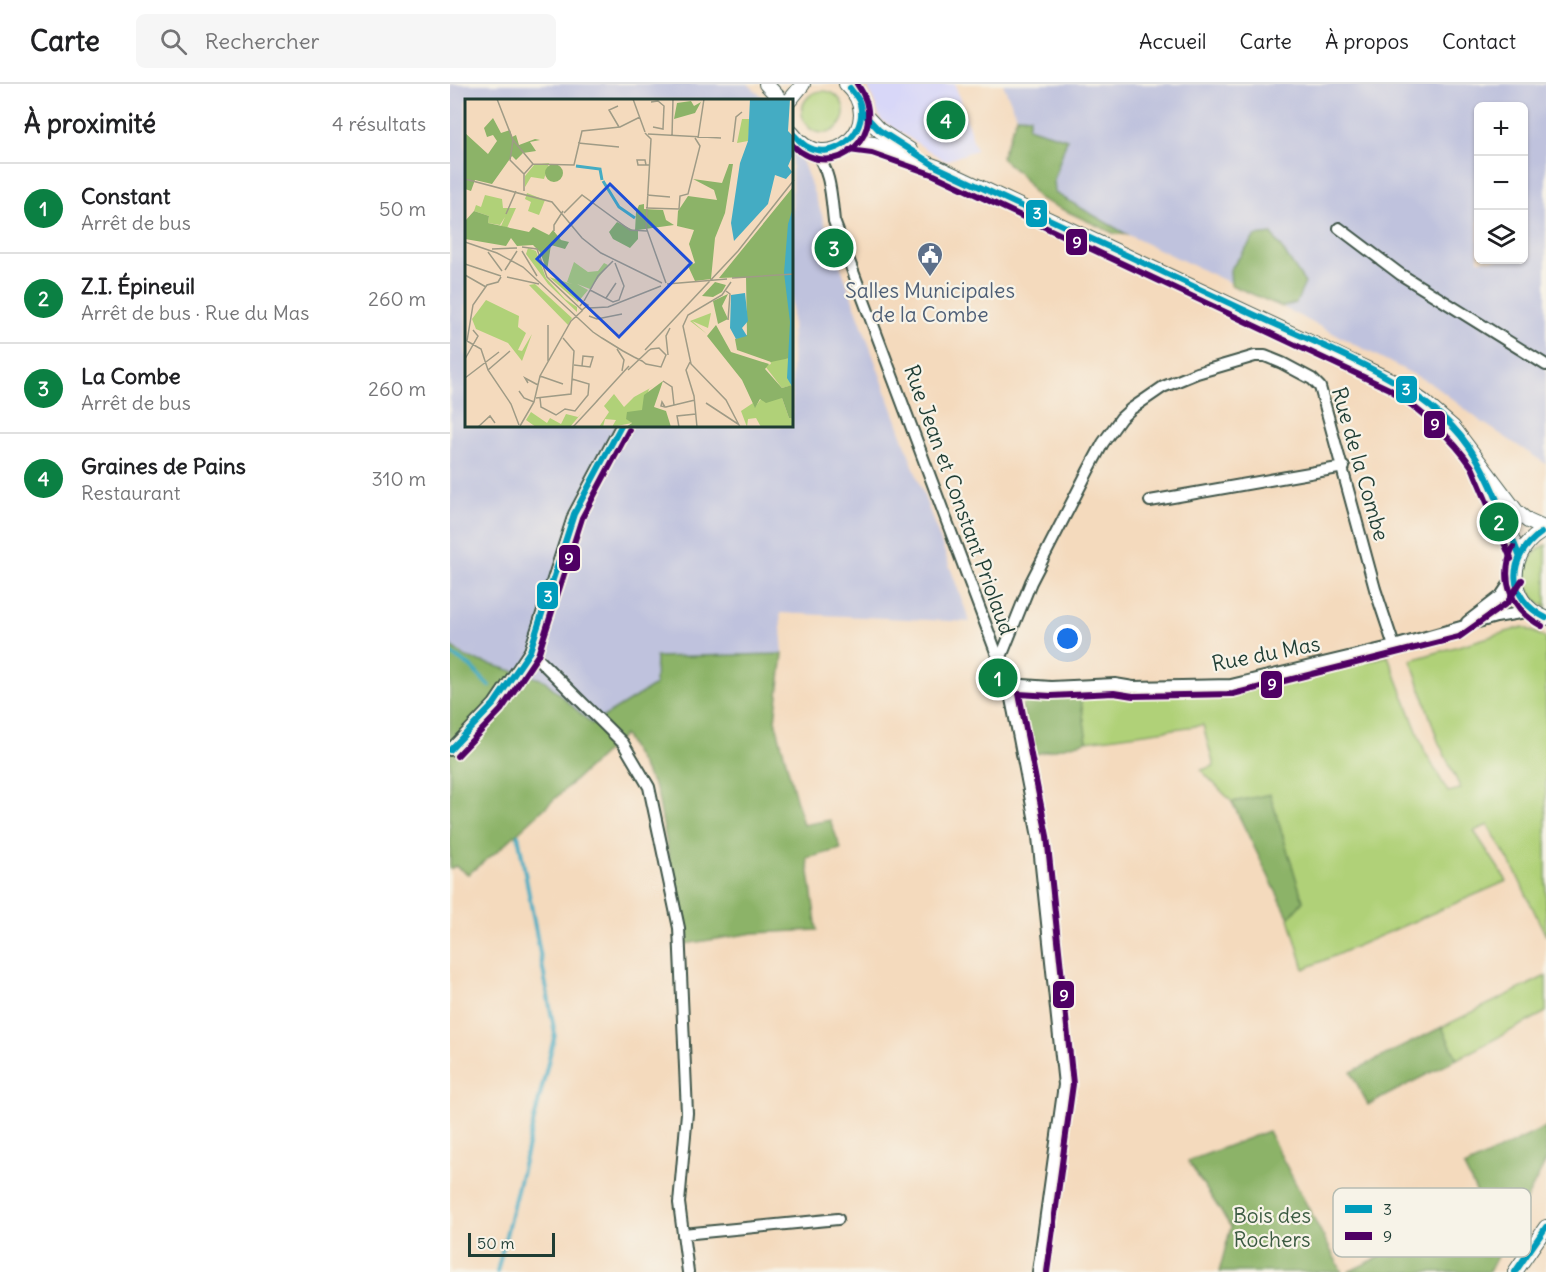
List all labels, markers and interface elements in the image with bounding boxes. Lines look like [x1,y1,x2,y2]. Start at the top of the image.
search box [136,14,556,68]
text: Carte [30,23,100,59]
icon: search [157,25,190,58]
text: Rechercher [205,27,320,55]
text: Accueil [1139,28,1207,55]
text: Carte [1240,28,1292,55]
text: À propos [1325,28,1409,55]
text: Contact [1442,28,1516,55]
pin: 4 [926,98,966,142]
inset map [465,99,794,428]
map controls [1474,102,1528,264]
button: + [1474,102,1528,156]
text: À proximité [24,107,156,140]
text: 4 résultats [332,111,426,136]
button: − [1474,156,1528,210]
text: Constant [81,182,170,210]
text: 1 [40,196,47,221]
text: 50 m [379,196,426,221]
line badge: 3 [1025,199,1048,228]
text: 3 [1032,203,1042,223]
text: Arrêt de bus [81,210,191,235]
button: layers [1474,210,1528,264]
pin: 3 [814,226,854,270]
line badge: 9 [1065,228,1088,256]
text: 9 [1072,232,1082,252]
public building icon: Salles Municipales de la Combe [915,240,945,278]
text: Z.I. Épineuil [81,272,195,300]
place label: Salles Municipales de la Combe [845,277,1015,328]
text: 2 [38,286,49,311]
text: 260 m [368,286,426,311]
text: Arrêt de bus · Rue du Mas [81,300,309,325]
street label: Rue Jean et Constant Priolaud [898,361,1021,638]
text: La Combe [81,362,181,390]
line badge: 3 [1395,375,1418,404]
text: 3 [38,376,49,401]
text: 260 m [368,376,426,401]
text: 3 [1401,379,1411,399]
street label: Rue de la Combe [1326,384,1395,544]
text: Arrêt de bus [81,390,191,415]
line badge: 9 [1423,410,1446,439]
text: 9 [1430,414,1440,434]
text: Graines de Pains [81,452,246,480]
text: 4 [38,466,49,491]
text: 310 m [371,466,426,491]
text: Restaurant [81,480,180,505]
pin: 2 [1480,500,1518,544]
line badge: 9 [558,544,581,572]
text: 9 [564,548,574,568]
line badge: 3 [536,581,559,610]
text: 3 [543,586,553,606]
your location [1053,624,1082,653]
street label: Rue du Mas [1209,630,1322,677]
pin: 1 [978,656,1018,700]
line badge: 9 [1260,670,1283,699]
text: 9 [1267,674,1277,694]
line badge: 9 [1052,980,1075,1009]
text: 9 [1059,985,1069,1005]
legend [1333,1188,1531,1257]
text: 3 [1383,1199,1392,1219]
park label: Bois des Rochers [1233,1202,1311,1253]
text: 9 [1383,1226,1392,1246]
scale bar [468,1230,555,1258]
text: 50 m [477,1233,515,1253]

